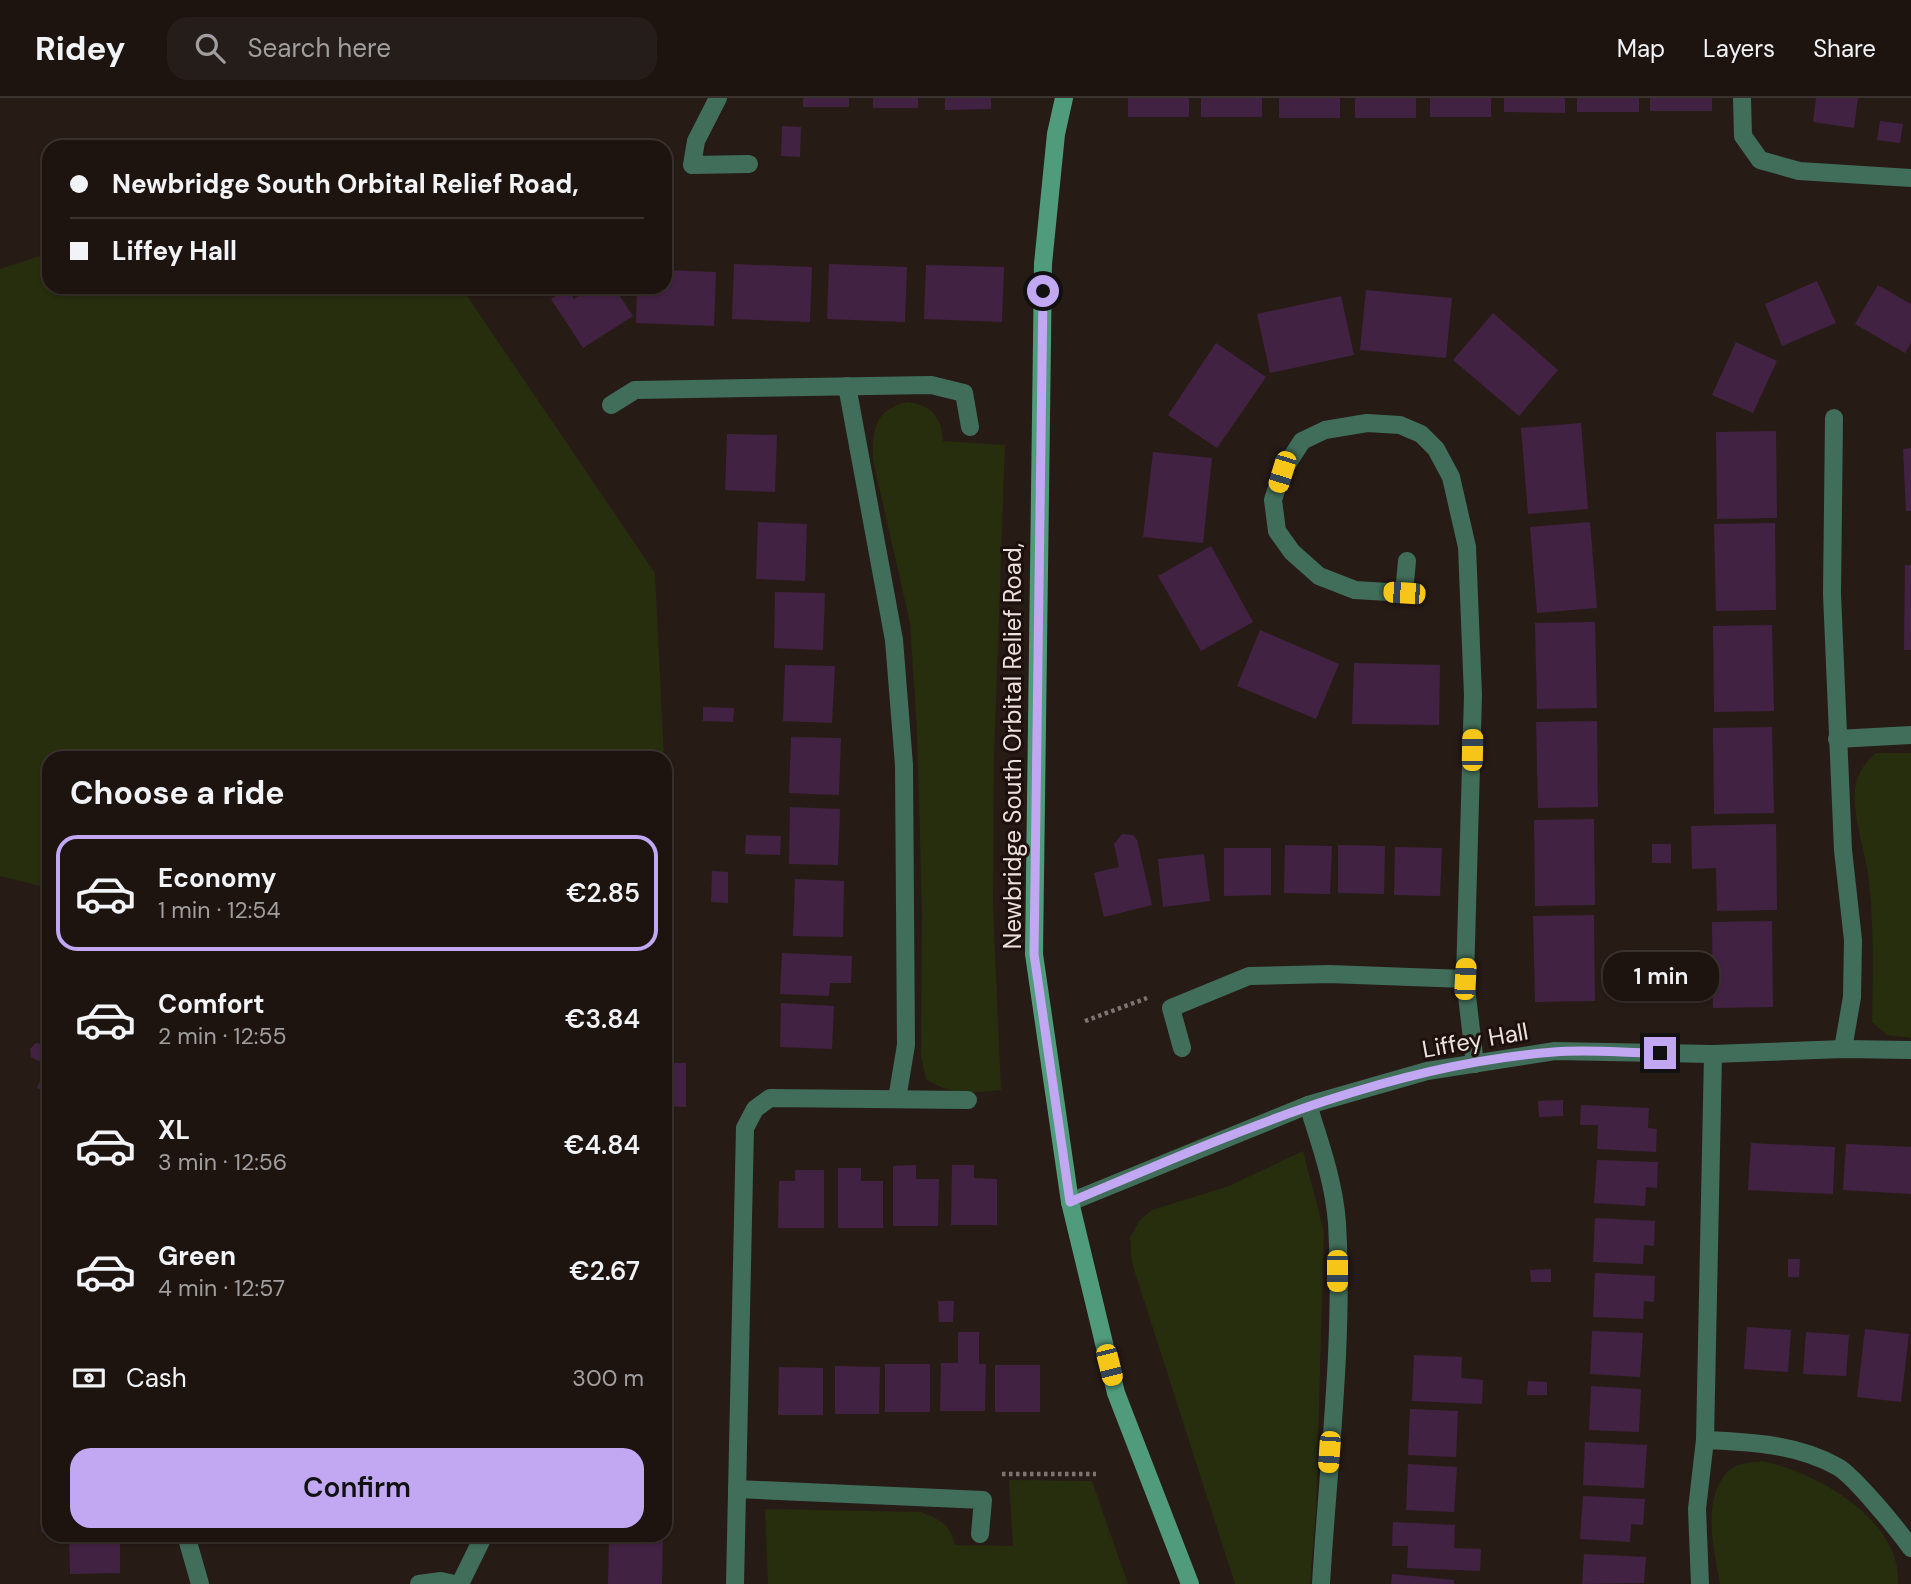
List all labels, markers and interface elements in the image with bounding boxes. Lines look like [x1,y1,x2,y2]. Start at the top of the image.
search box [167,17,657,80]
text: Ridey [35,27,125,70]
icon: search [191,29,229,67]
text: Search here [247,31,391,65]
text: Map [1617,33,1665,64]
text: Layers [1703,33,1775,64]
text: Share [1813,33,1876,64]
text: Newbridge South Orbital Relief Road, [112,167,579,201]
text: Liffey Hall [112,234,237,268]
route start [1027,275,1059,307]
car [1266,449,1299,495]
street label: Newbridge South Orbital Relief Road, [997,543,1028,949]
car [1383,581,1426,605]
car [1462,729,1483,771]
text: Choose a ride [70,772,285,814]
text: Economy [158,861,276,895]
icon: car [74,862,137,925]
text: €2.85 [566,876,640,910]
text: 1 min · 12:54 [158,895,280,925]
callout: 1 min [1602,951,1718,1000]
car [1454,957,1477,1001]
text: 1 min [1634,961,1688,991]
text: Comfort [158,987,264,1021]
icon: car [74,988,137,1051]
text: €3.84 [565,1002,640,1036]
street label: Liffey Hall [1420,1015,1530,1065]
text: 2 min · 12:55 [158,1021,287,1051]
route end [1644,1037,1676,1069]
text: XL [158,1113,190,1147]
icon: car [74,1114,137,1177]
text: €4.84 [564,1128,640,1162]
text: 3 min · 12:56 [158,1147,287,1177]
text: Green [158,1239,236,1273]
icon: car [74,1240,137,1303]
car [1327,1250,1348,1292]
text: €2.67 [569,1254,640,1288]
text: 4 min · 12:57 [158,1273,285,1303]
car [1094,1342,1125,1388]
icon: cash [70,1359,108,1397]
text: Cash [126,1361,187,1395]
text: 300 m [572,1363,644,1393]
car [1318,1430,1341,1474]
button: Confirm [70,1448,644,1528]

